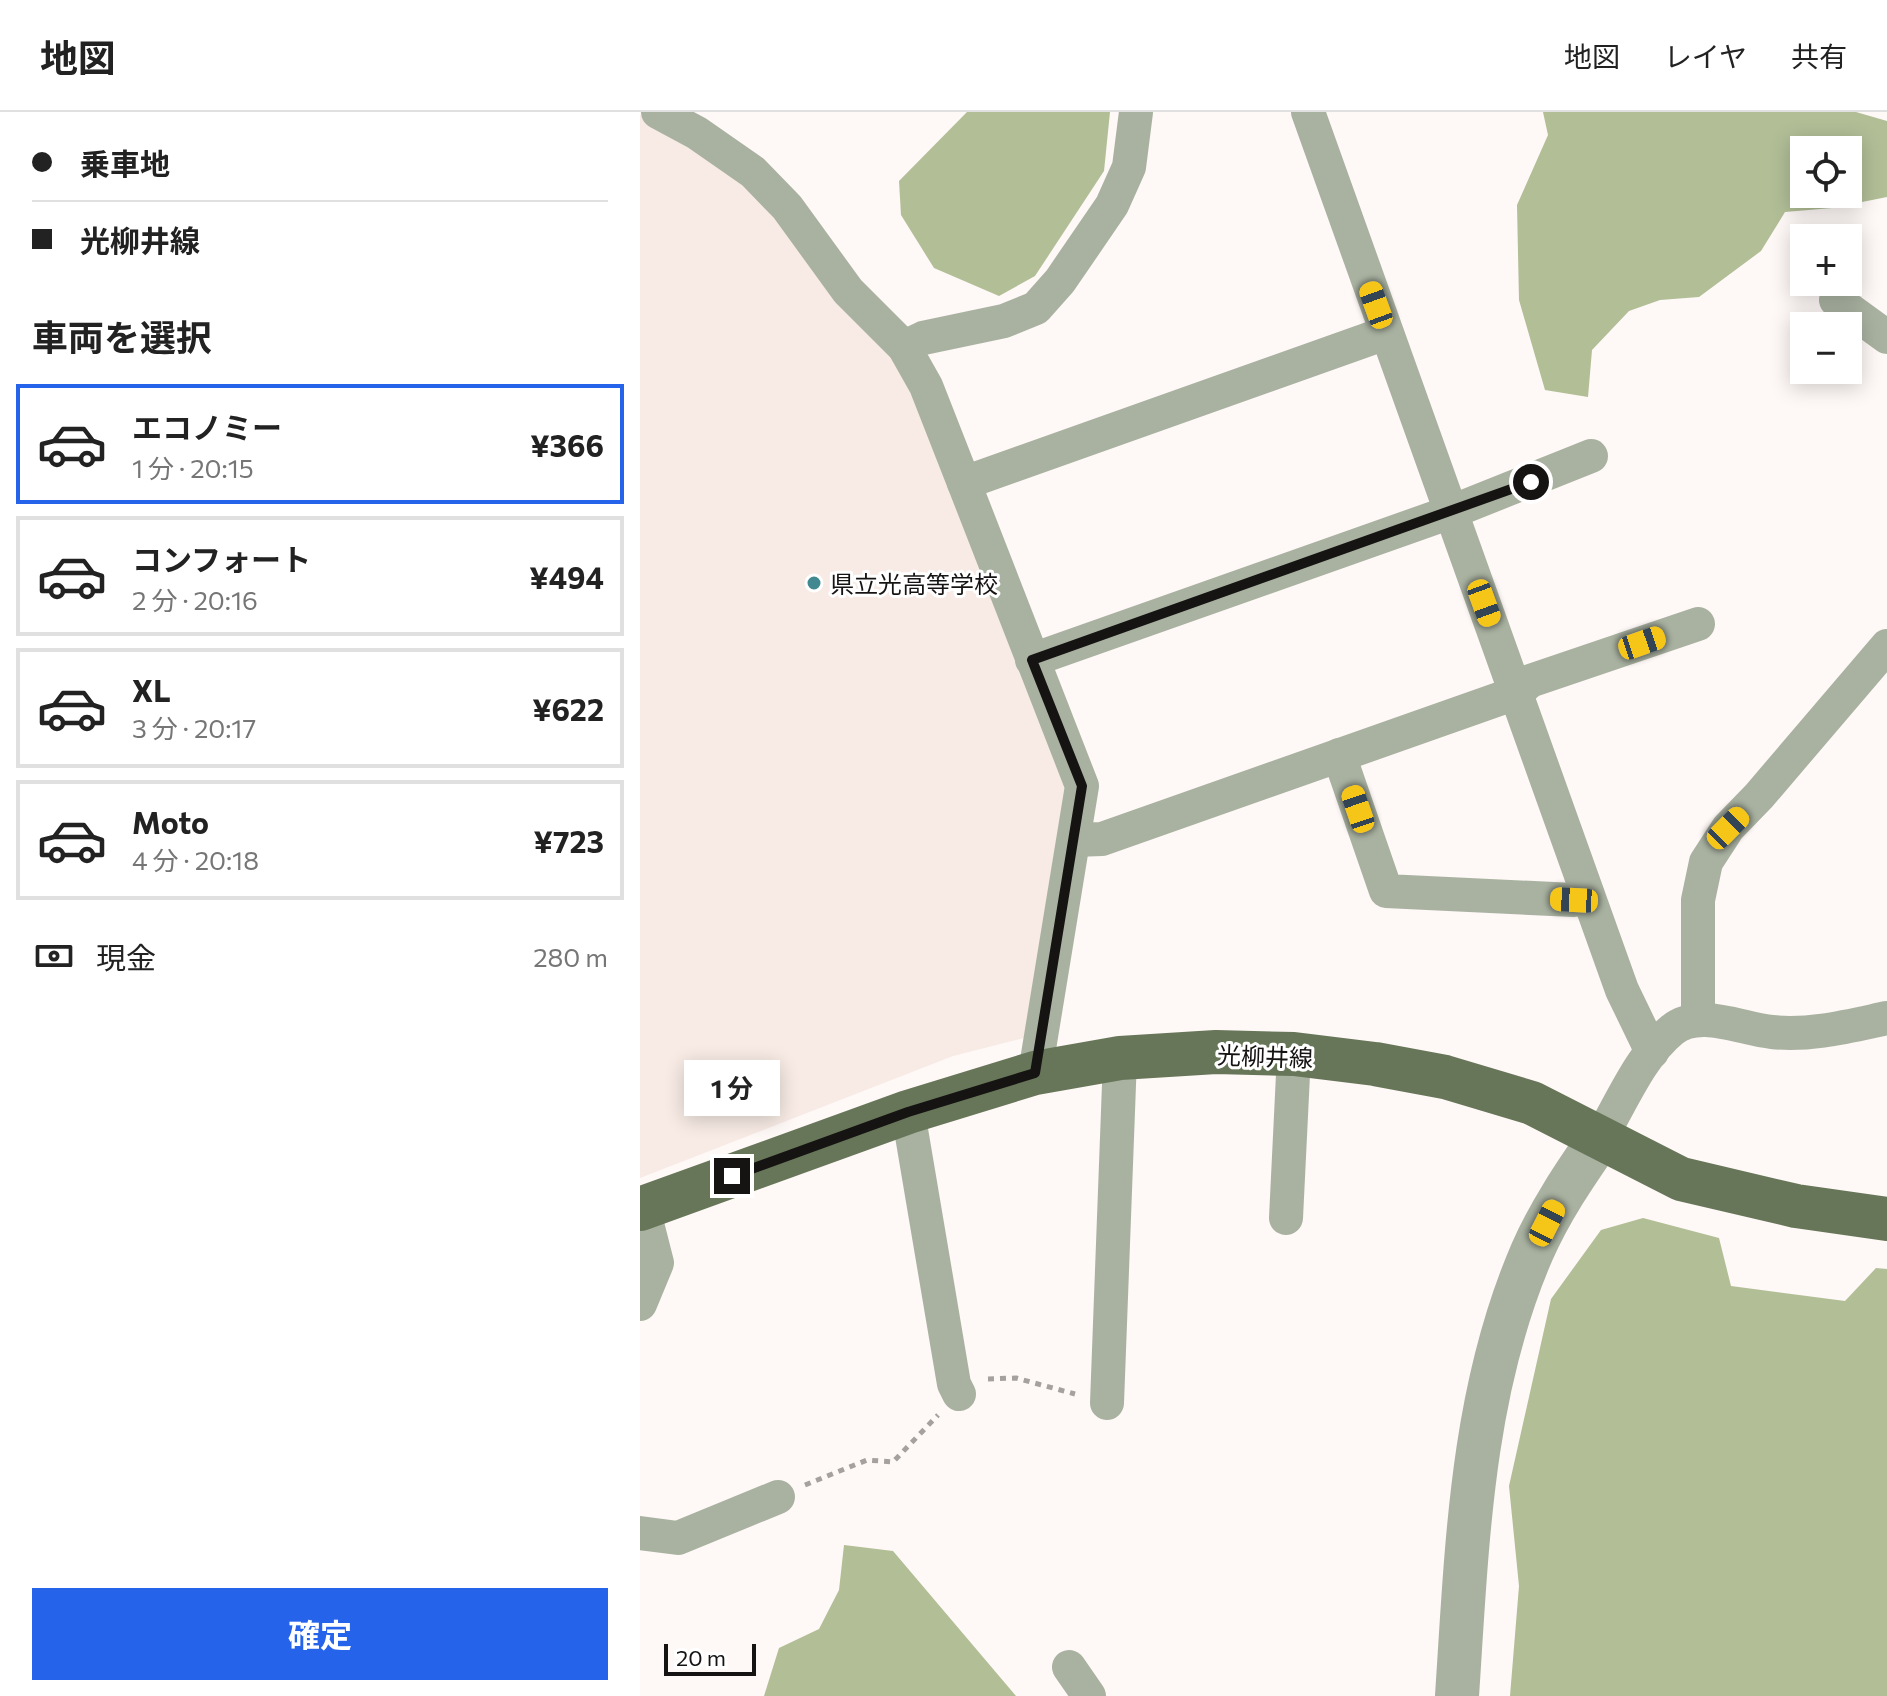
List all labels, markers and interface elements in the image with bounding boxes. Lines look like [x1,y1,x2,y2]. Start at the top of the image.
text: 地図 [40,33,116,80]
text: 地図 [1564,39,1620,73]
text: レイヤ [1664,39,1747,73]
text: 共有 [1791,39,1847,73]
map controls [1790,136,1862,384]
button: locate [1790,136,1862,208]
text: 乗車地 [80,144,170,181]
text: 光柳井線 [80,221,200,258]
button: + [1790,224,1862,296]
car [1357,278,1395,332]
button: − [1790,312,1862,384]
text: 車両を選択 [32,314,212,358]
icon: car [36,408,108,480]
text: エコノミー [132,408,282,445]
text: ¥366 [530,426,604,463]
text: 1 分 · 20:15 [132,452,254,483]
route start [1513,464,1549,500]
icon: car [36,540,108,612]
text: コンフォート [132,540,311,577]
text: ¥494 [529,558,604,595]
place label: 県立光高等学校 [830,569,998,598]
marker: 県立光高等学校 [805,574,823,592]
car [1465,576,1503,630]
text: 2 分 · 20:16 [132,584,258,615]
car [1615,624,1669,662]
text: XL [132,671,171,708]
icon: car [36,672,108,744]
text: ¥622 [532,690,604,727]
text: 3 分 · 20:17 [132,712,256,743]
car [1339,782,1377,836]
text: Moto [132,803,209,840]
car [1703,803,1753,853]
icon: car [36,804,108,876]
text: ¥723 [533,822,604,859]
text: 4 分 · 20:18 [132,844,259,875]
car [1549,887,1599,913]
icon: cash [32,934,76,978]
text: 現金 [96,938,156,975]
text: 280 m [533,941,608,972]
street label: 光柳井線 [1217,1040,1313,1072]
callout: 1 分 [684,1060,780,1116]
text: 1 分 [711,1072,753,1103]
route end [714,1158,750,1194]
car [1525,1196,1569,1250]
button: 確定 [32,1588,608,1680]
scale bar [664,1640,756,1676]
text: 20 m [676,1644,726,1671]

